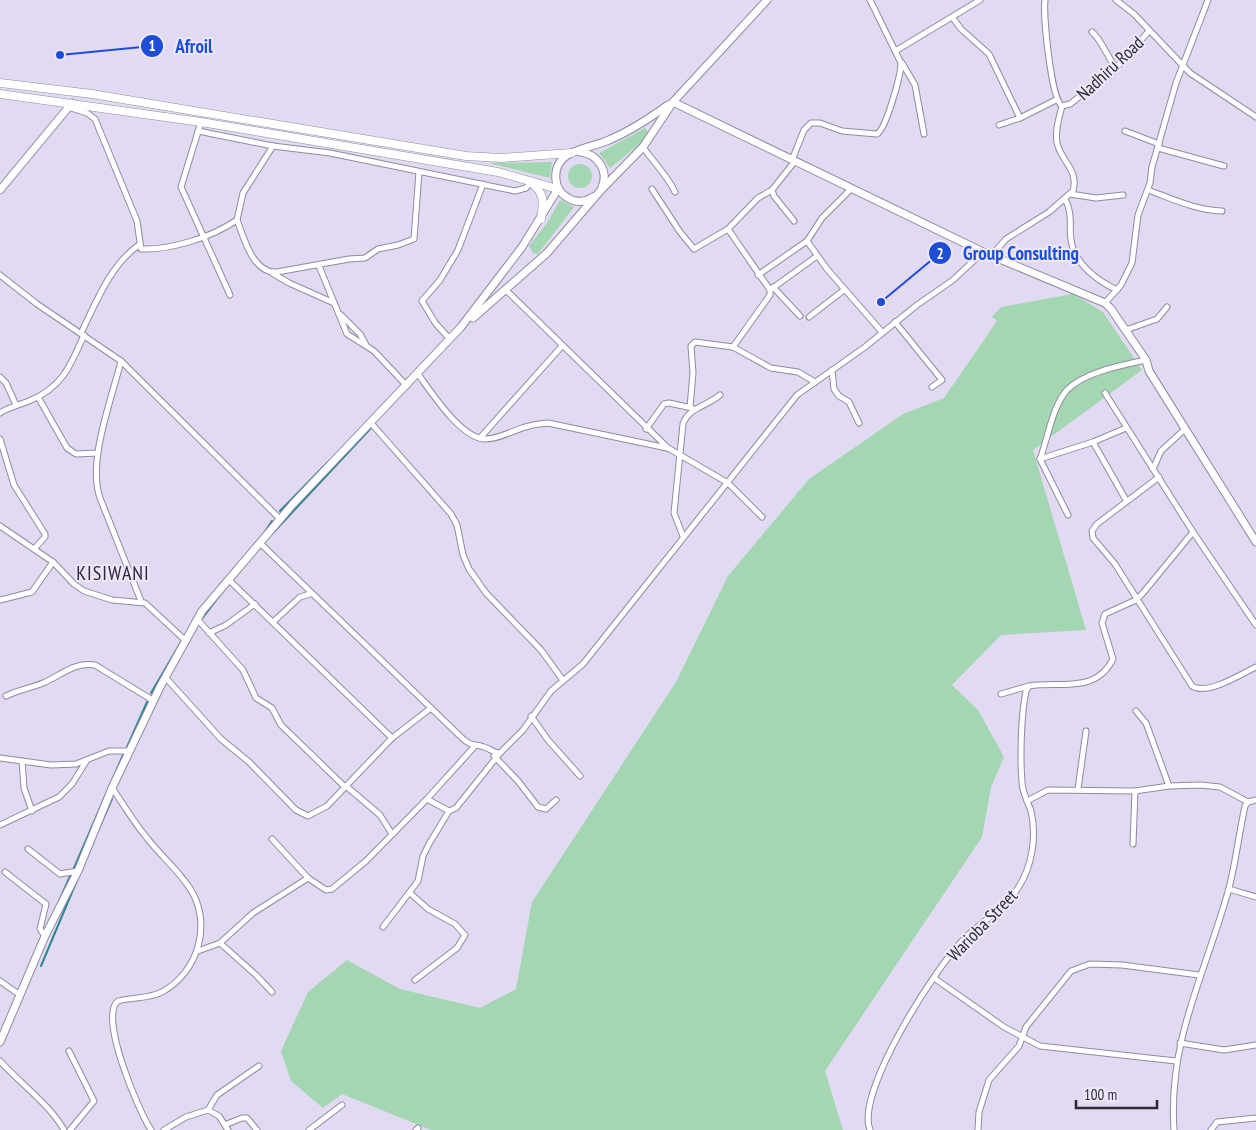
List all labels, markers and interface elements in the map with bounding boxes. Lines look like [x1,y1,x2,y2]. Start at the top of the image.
callout: Afroil [140,29,222,63]
street label: Nadhiru Road [1072,31,1148,105]
text: Afroil [174,34,213,58]
text: 1 [148,36,156,55]
callout: Group Consulting [928,236,1089,270]
text: Group Consulting [963,241,1079,265]
text: 2 [936,244,944,263]
district label: KISIWANI [76,560,150,586]
street label: Warioba Street [942,884,1022,966]
scale bar [1076,1078,1157,1110]
text: 100 m [1084,1085,1117,1104]

